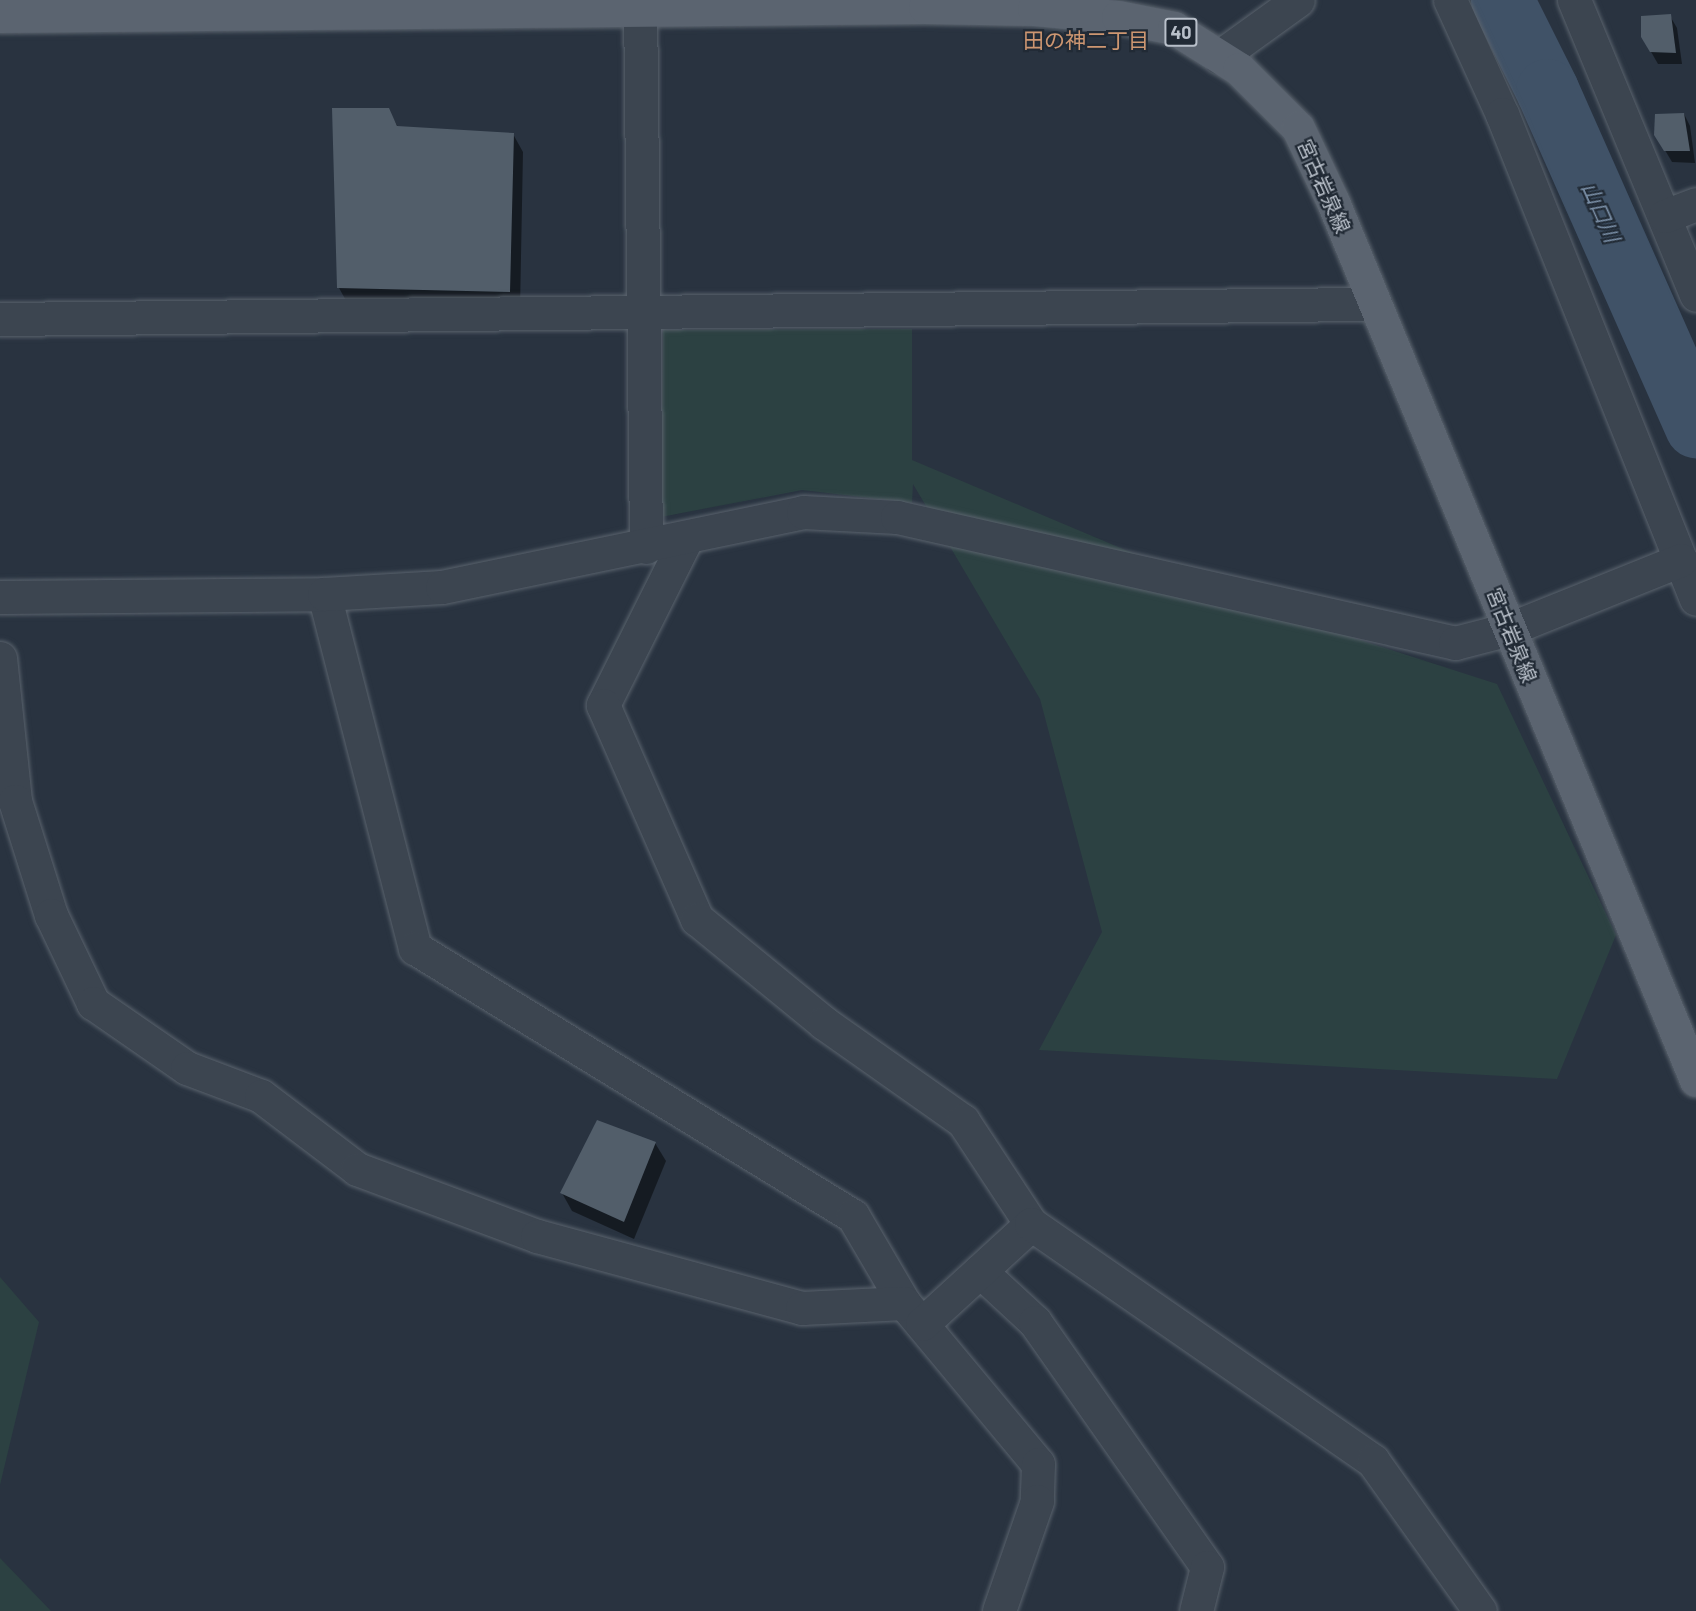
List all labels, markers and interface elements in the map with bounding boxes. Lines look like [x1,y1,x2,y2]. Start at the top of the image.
road number: 40 [1163,17,1199,47]
district label: 田の神二丁目 [1023,27,1149,53]
street label: 宮古岩泉線 [1293,135,1355,237]
water label: 山口川 [1577,178,1625,246]
street label: 宮古岩泉線 [1482,584,1542,686]

